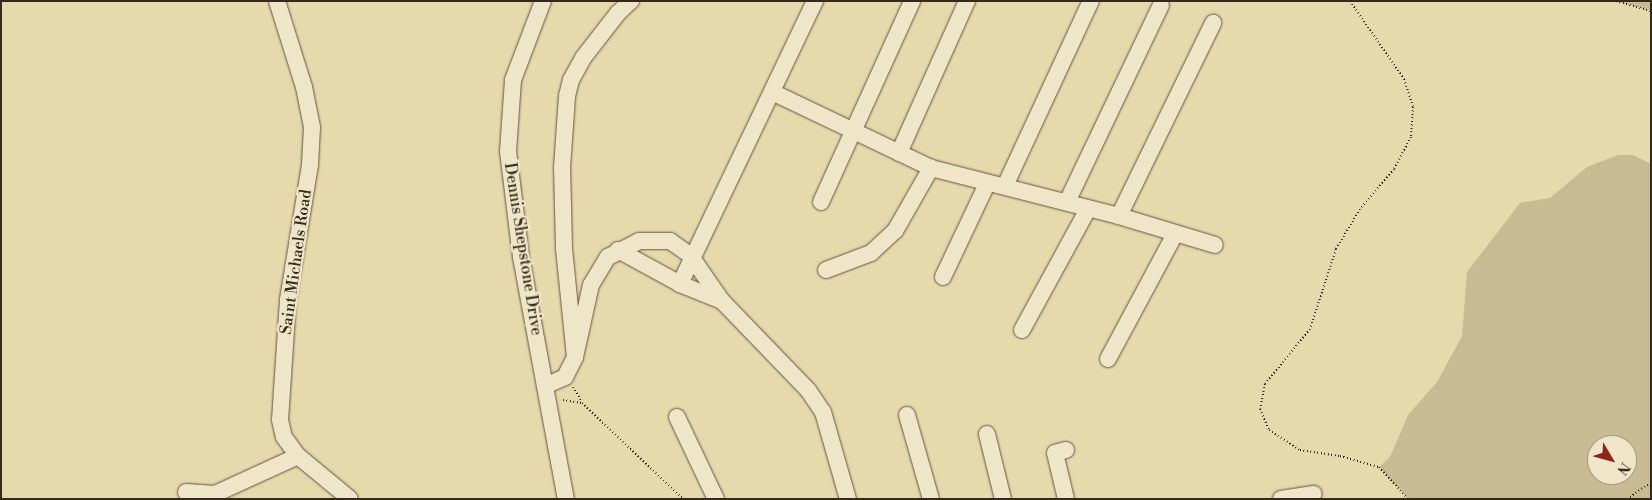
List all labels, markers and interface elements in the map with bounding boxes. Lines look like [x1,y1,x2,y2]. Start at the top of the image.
street label: Dennis Shepstone Drive [500,161,546,337]
street label: Saint Michaels Road [276,188,316,336]
north arrow [1587,435,1637,485]
text: N [1613,459,1634,478]

